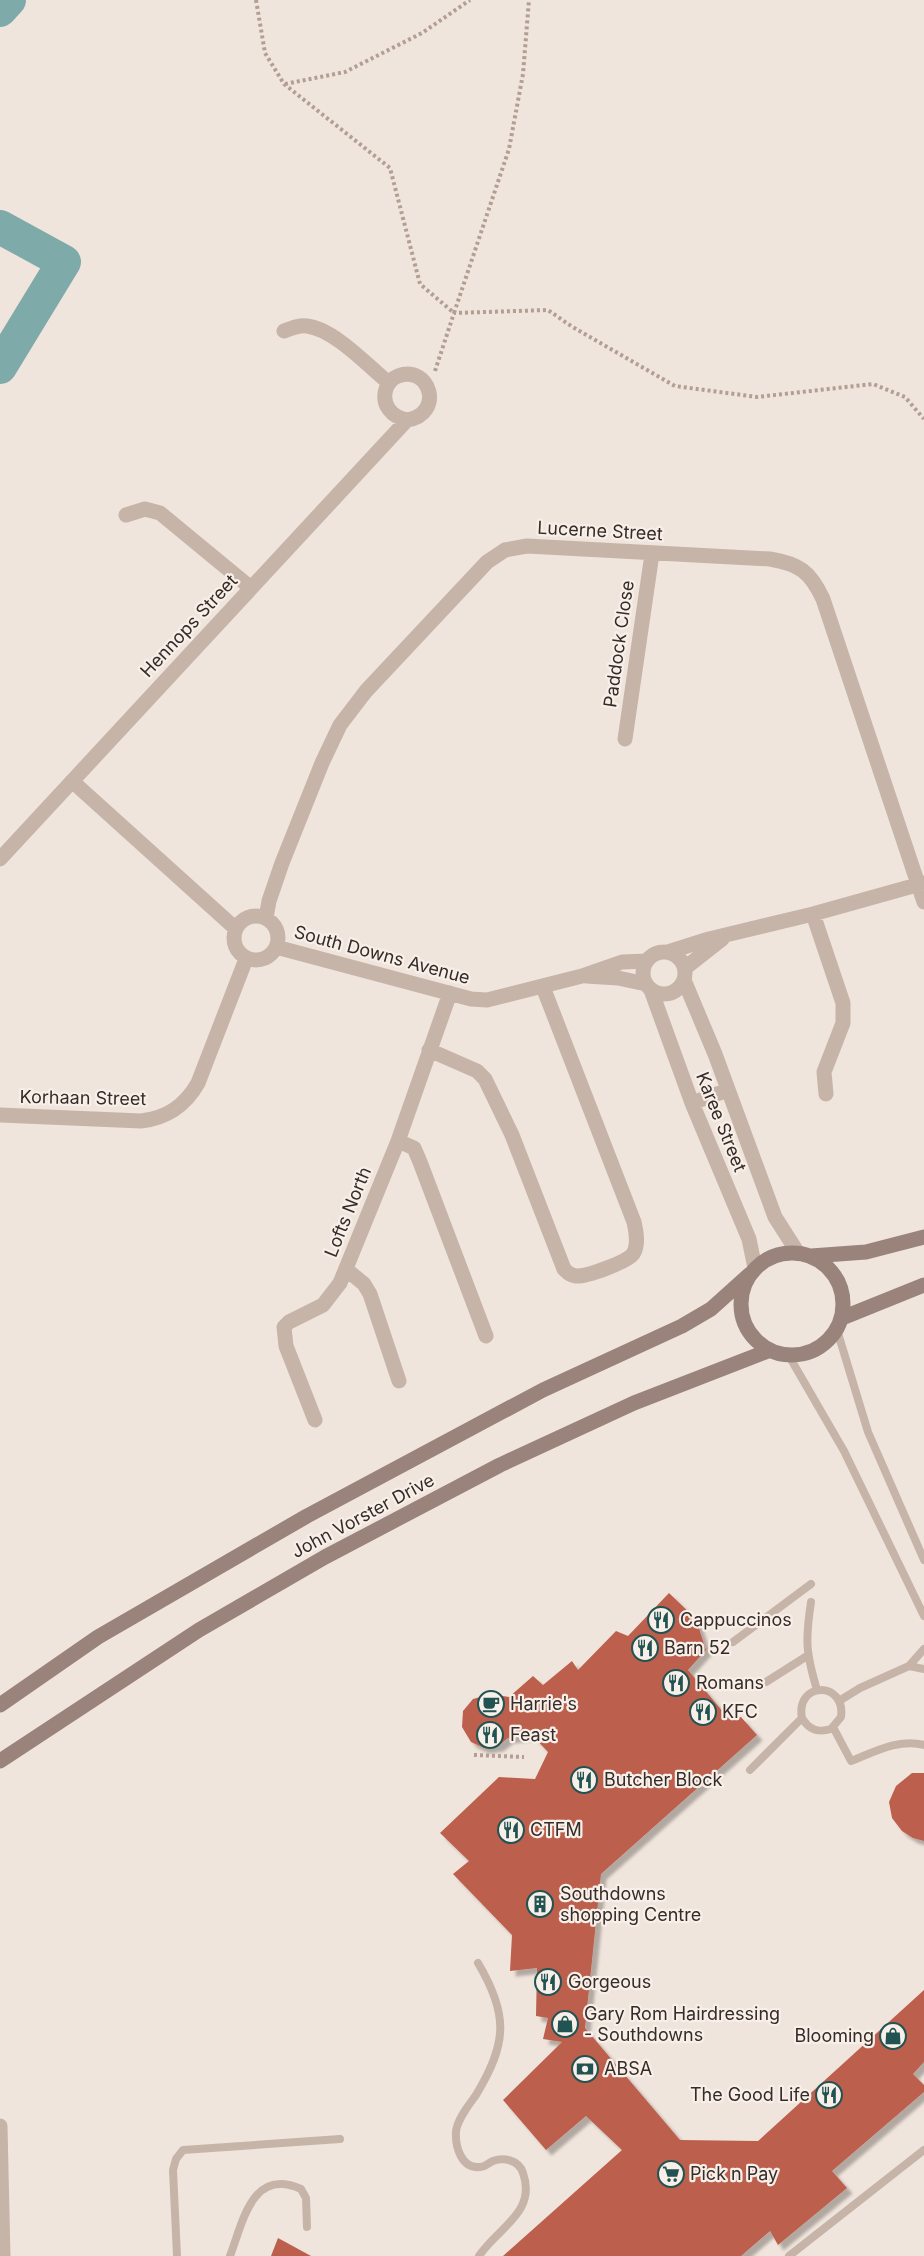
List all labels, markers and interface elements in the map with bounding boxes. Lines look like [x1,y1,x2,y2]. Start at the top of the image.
street label: Lucerne Street [537,517,663,544]
street label: Hennops Street [136,570,242,681]
street label: Paddock Close [599,579,638,709]
street label: South Downs Avenue [292,921,472,988]
street label: Karee Street [692,1069,751,1175]
street label: Korhaan Street [20,1086,147,1109]
street label: Lofts North [320,1164,375,1260]
street label: John Vorster Drive [288,1469,438,1562]
restaurant icon: Cappuccinos [646,1605,676,1635]
place label: Cappuccinos [680,1609,792,1630]
restaurant icon: Barn 52 [630,1633,660,1663]
place label: Barn 52 [664,1637,731,1658]
restaurant icon: Romans [661,1668,691,1698]
place label: Romans [696,1672,764,1693]
cafe icon: Harrie's [476,1689,506,1719]
place label: Harrie's [510,1693,577,1714]
restaurant icon: KFC [688,1697,718,1727]
place label: KFC [722,1701,758,1722]
restaurant icon: Feast [475,1720,505,1750]
place label: Feast [510,1724,556,1745]
restaurant icon: Butcher Block [569,1765,599,1795]
place label: Butcher Block [604,1769,723,1790]
restaurant icon: CTFM [496,1815,526,1845]
place label: CTFM [530,1819,582,1840]
place label: Southdowns shopping Centre [560,1883,701,1925]
building icon: Southdowns shopping Centre [525,1889,555,1919]
restaurant icon: Gorgeous [533,1967,563,1997]
place label: Gorgeous [568,1971,651,1992]
place label: Gary Rom Hairdressing - Southdowns [584,2003,780,2045]
shop icon: Gary Rom Hairdressing - Southdowns [550,2009,580,2039]
shop icon: Blooming [878,2021,908,2051]
place label: Blooming [794,2025,874,2046]
bank icon: ABSA [570,2054,600,2084]
place label: ABSA [604,2058,652,2079]
restaurant icon: The Good Life [814,2080,844,2110]
place label: The Good Life [690,2084,810,2105]
supermarket icon: Pick n Pay [656,2159,686,2189]
place label: Pick n Pay [690,2163,778,2184]

